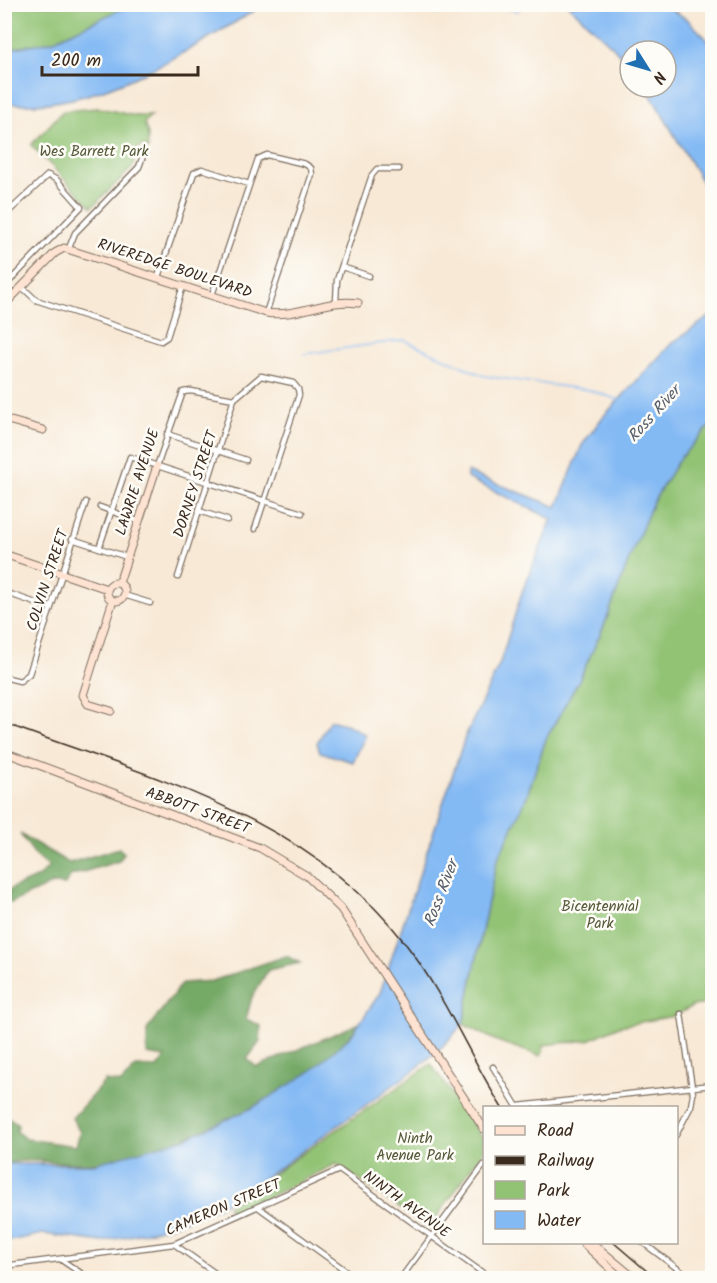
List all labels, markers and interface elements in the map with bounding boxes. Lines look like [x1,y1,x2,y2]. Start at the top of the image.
scale bar [42,39,198,77]
north arrow [618,39,678,99]
text: 200 m [51,47,101,76]
text: N [646,66,672,89]
park label: Wes Barrett Park [40,140,149,164]
street label: RIVEREDGE BOULEVARD [94,233,256,305]
water label: Ross River [622,377,689,448]
street label: LAWRIE AVENUE [109,425,167,539]
street label: DORNEY STREET [167,426,225,541]
street label: COLVIN STREET [20,525,76,634]
street label: ABBOTT STREET [142,781,255,842]
water label: Ross River [417,853,467,930]
park label: Bicentennial Park [561,895,639,936]
legend [483,1106,678,1244]
text: Road [537,1117,574,1146]
park label: Ninth Avenue Park [376,1127,455,1168]
text: Railway [537,1147,594,1176]
street label: NINTH AVENUE [358,1165,456,1245]
street label: CAMERON STREET [162,1172,287,1243]
text: Park [537,1177,570,1206]
text: Water [537,1207,582,1236]

